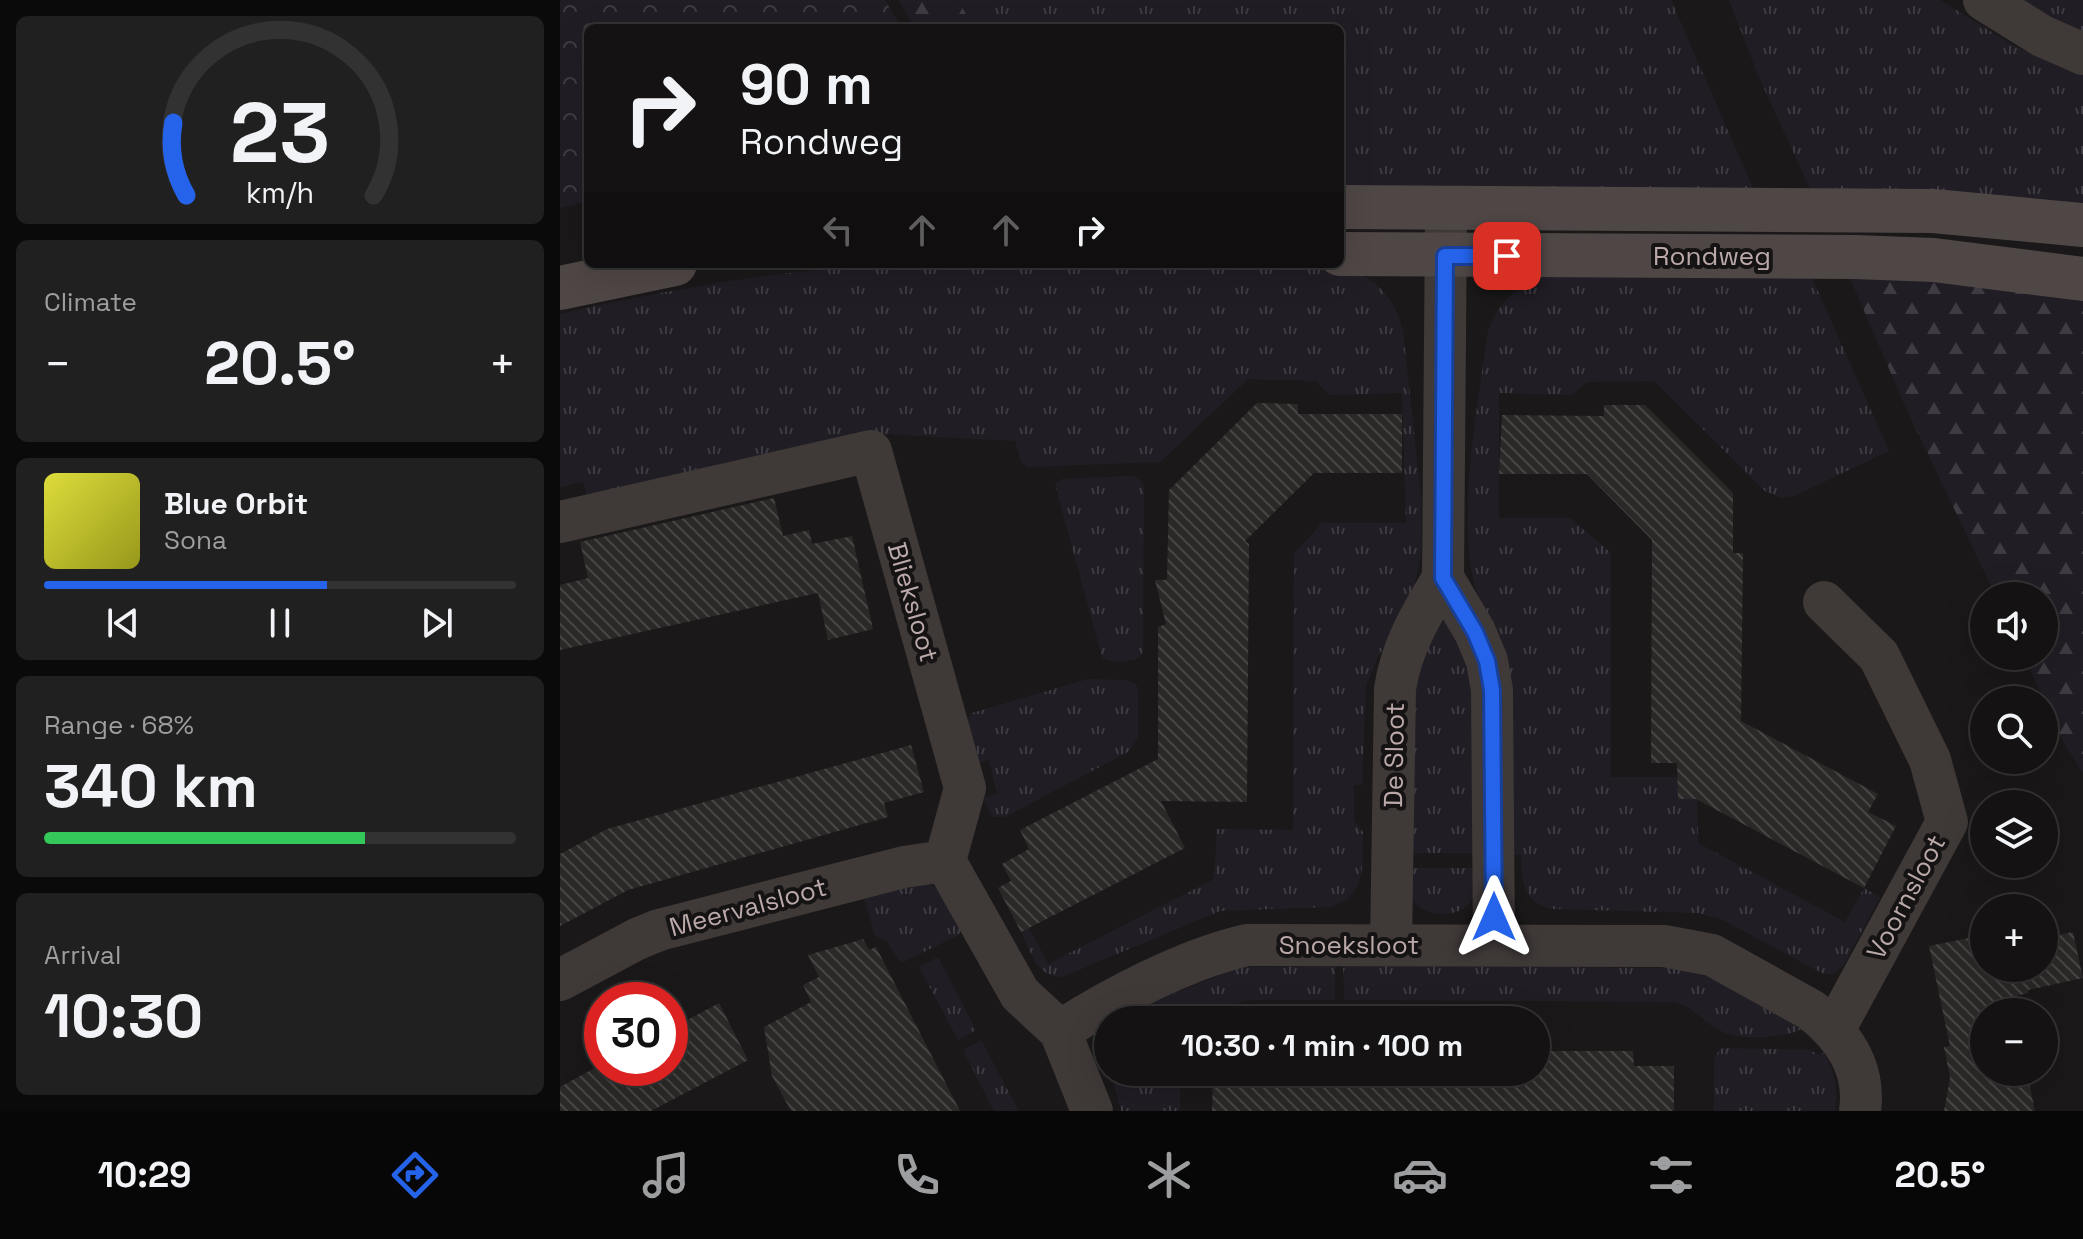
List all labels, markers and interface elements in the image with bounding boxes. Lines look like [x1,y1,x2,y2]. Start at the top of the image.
text: 90 m [740,49,873,120]
icon: right [608,56,712,160]
text: 23 [230,80,330,186]
text: Rondweg [740,119,903,165]
text: km/h [246,175,314,211]
icon: left [816,208,860,252]
icon: ahead [900,208,944,252]
icon: ahead [984,208,1028,252]
icon: right [1068,208,1112,252]
pin [1473,222,1541,290]
icon: arrive [1485,234,1529,278]
street label: Rondweg [1653,239,1771,273]
text: Climate [44,285,137,319]
text: 20.5° [204,325,356,402]
text: − [44,336,71,392]
text: + [489,336,516,392]
text: Blue Orbit [164,484,308,523]
text: Sona [164,523,227,557]
street label: Blieksloot [880,538,946,666]
map controls [1970,582,2058,1086]
button: sound [1970,582,2058,670]
icon: previous [101,601,145,645]
icon: pause [258,601,302,645]
icon: next [415,601,459,645]
button: search [1970,686,2058,774]
street label: De Sloot [1376,702,1412,808]
text: Range · 68% [44,708,194,742]
text: 340 km [44,748,258,825]
button: layers [1970,790,2058,878]
street label: Voornsloot [1859,829,1953,965]
street label: Meervalsloot [666,870,830,944]
position arrow [1452,875,1536,959]
button: + [1970,894,2058,982]
street label: Snoeksloot [1279,928,1419,962]
text: Arrival [44,938,121,972]
text: 10:30 [44,978,203,1055]
speed limit sign: 30 [584,982,688,1086]
button: − [1970,998,2058,1086]
text: 10:30 · 1 min · 100 m [1181,1026,1463,1065]
icon: directions [387,1147,443,1203]
icon: music [638,1147,694,1203]
icon: phone [889,1147,945,1203]
icon: climate [1141,1147,1197,1203]
icon: car [1392,1147,1448,1203]
icon: filters [1643,1147,1699,1203]
text: 10:29 [98,1152,191,1198]
text: 20.5° [1895,1152,1985,1198]

